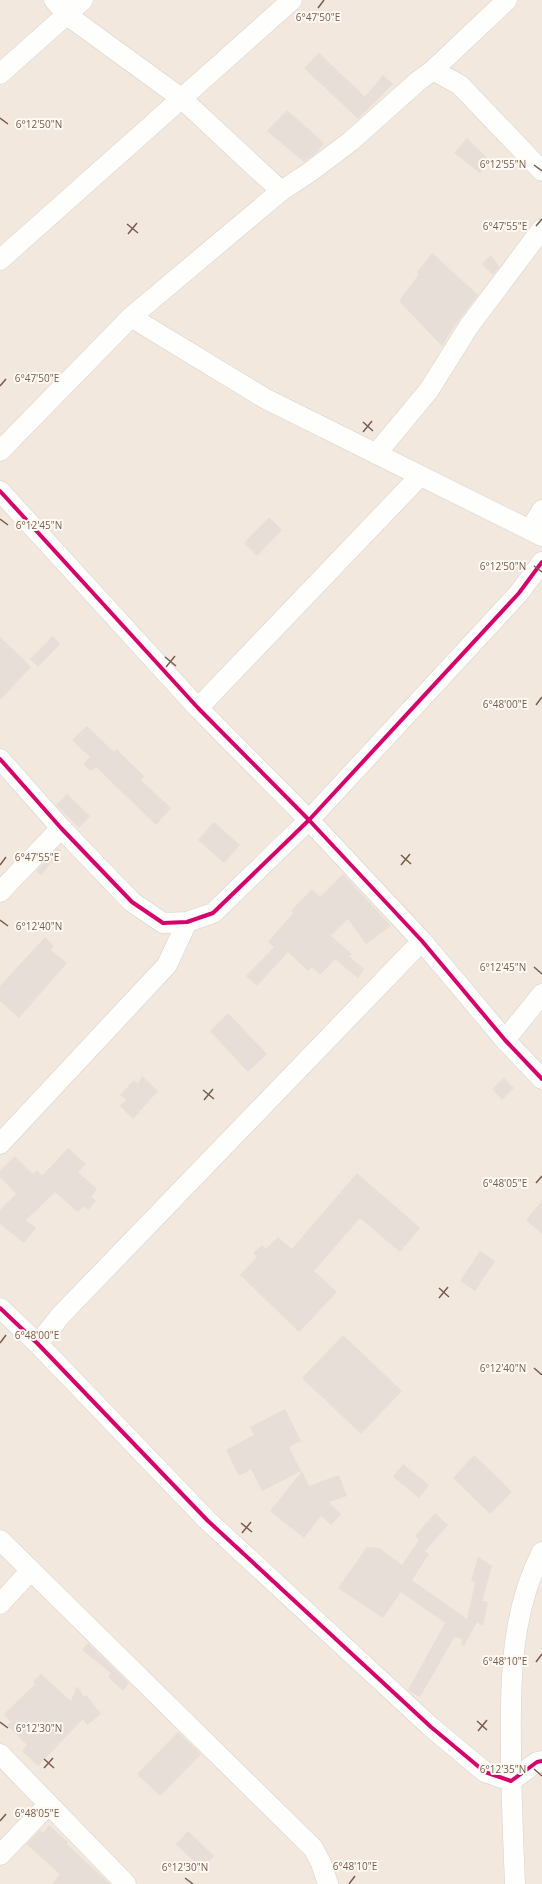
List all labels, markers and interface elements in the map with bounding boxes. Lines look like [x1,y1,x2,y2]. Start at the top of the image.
text: 6°47'50"E [296,10,340,24]
text: 6°12'50"N [16,117,62,131]
text: 6°12'55"N [480,157,526,171]
text: 6°47'55"E [483,219,527,233]
text: 6°47'50"E [15,371,59,385]
text: 6°12'45"N [16,518,62,532]
text: 6°12'50"N [480,559,526,573]
text: 6°48'00"E [483,697,527,711]
text: 6°47'55"E [15,850,59,864]
text: 6°12'40"N [16,919,62,933]
text: 6°12'45"N [480,960,526,974]
text: 6°48'05"E [483,1176,527,1190]
text: 6°48'00"E [15,1328,59,1342]
text: 6°12'40"N [480,1361,526,1375]
text: 6°48'10"E [483,1654,527,1668]
text: 6°12'30"N [16,1721,62,1735]
text: 6°12'35"N [480,1762,526,1776]
text: 6°48'05"E [15,1806,59,1820]
text: 6°48'10"E [333,1859,377,1873]
text: 6°12'30"N [162,1860,208,1874]

